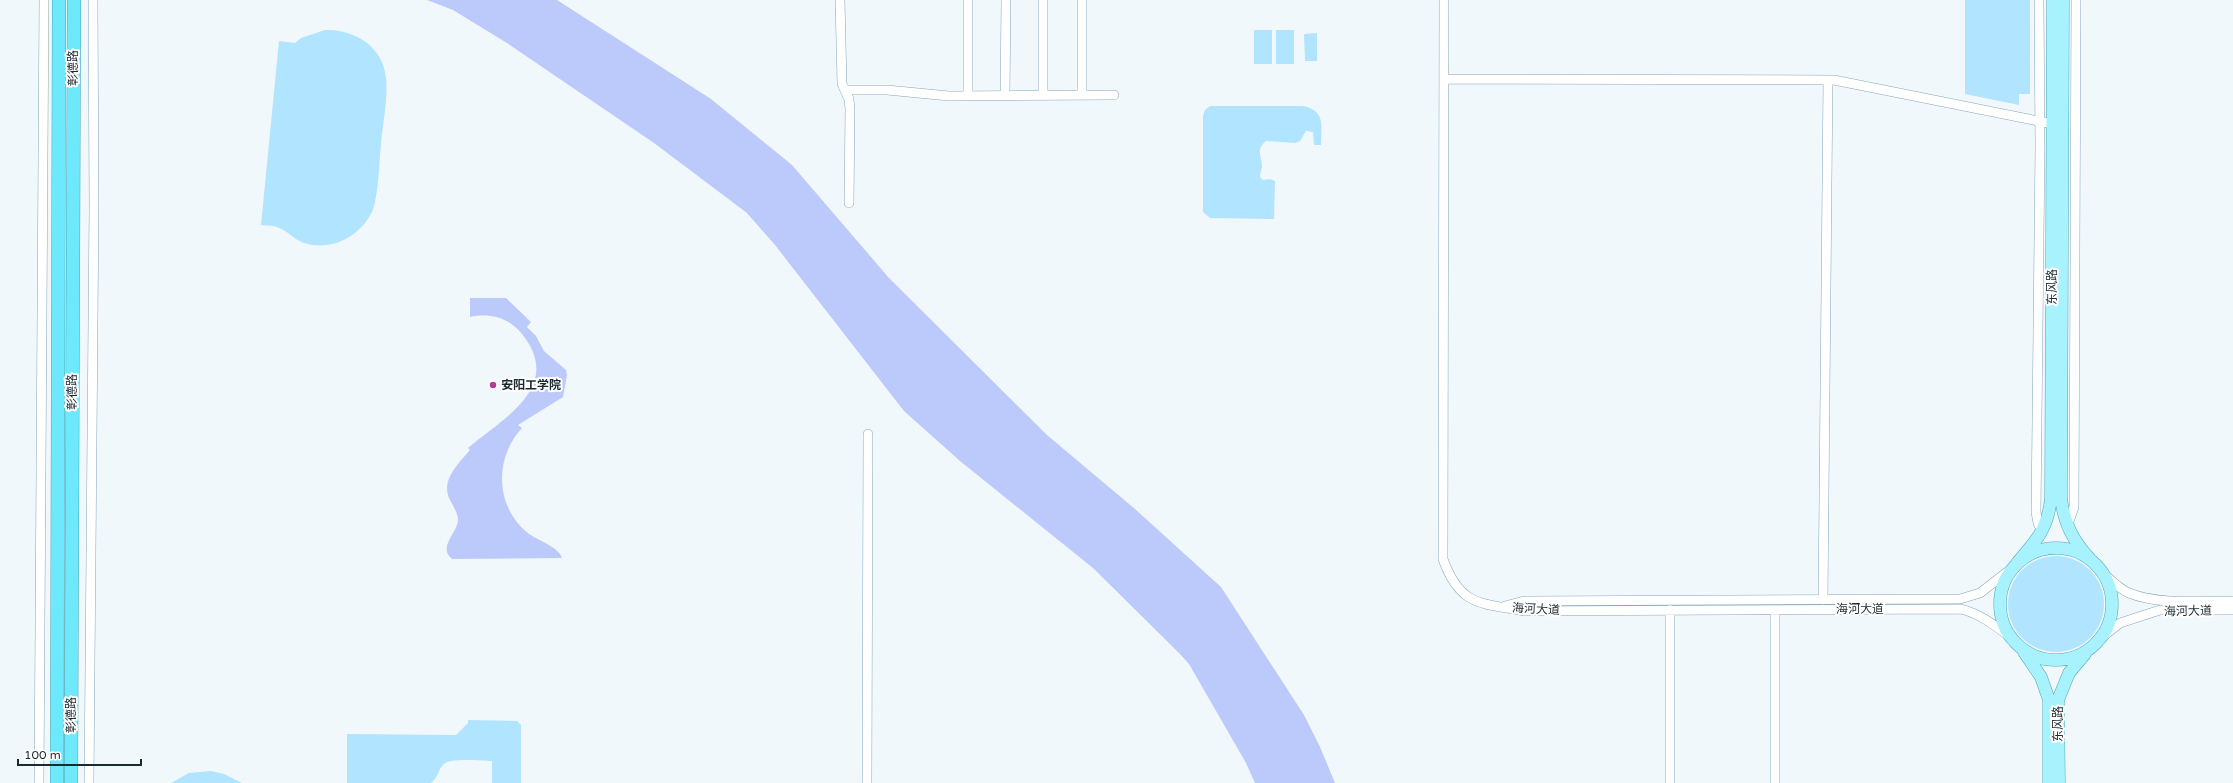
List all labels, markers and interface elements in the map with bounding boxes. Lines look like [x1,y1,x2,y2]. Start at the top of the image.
street label: 彰德路 [66,50,80,86]
street label: 东风路 [2045,269,2059,305]
street label: 彰德路 [65,374,79,410]
place label: 安阳工学院 [501,378,561,392]
marker: 安阳工学院 [488,380,498,390]
street label: 海河大道 [1512,601,1560,617]
street label: 海河大道 [1836,602,1884,616]
street label: 海河大道 [2164,604,2212,618]
street label: 彰德路 [64,697,78,733]
street label: 东风路 [2051,706,2065,742]
scale bar [18,741,141,767]
text: 100 m [24,748,61,762]

